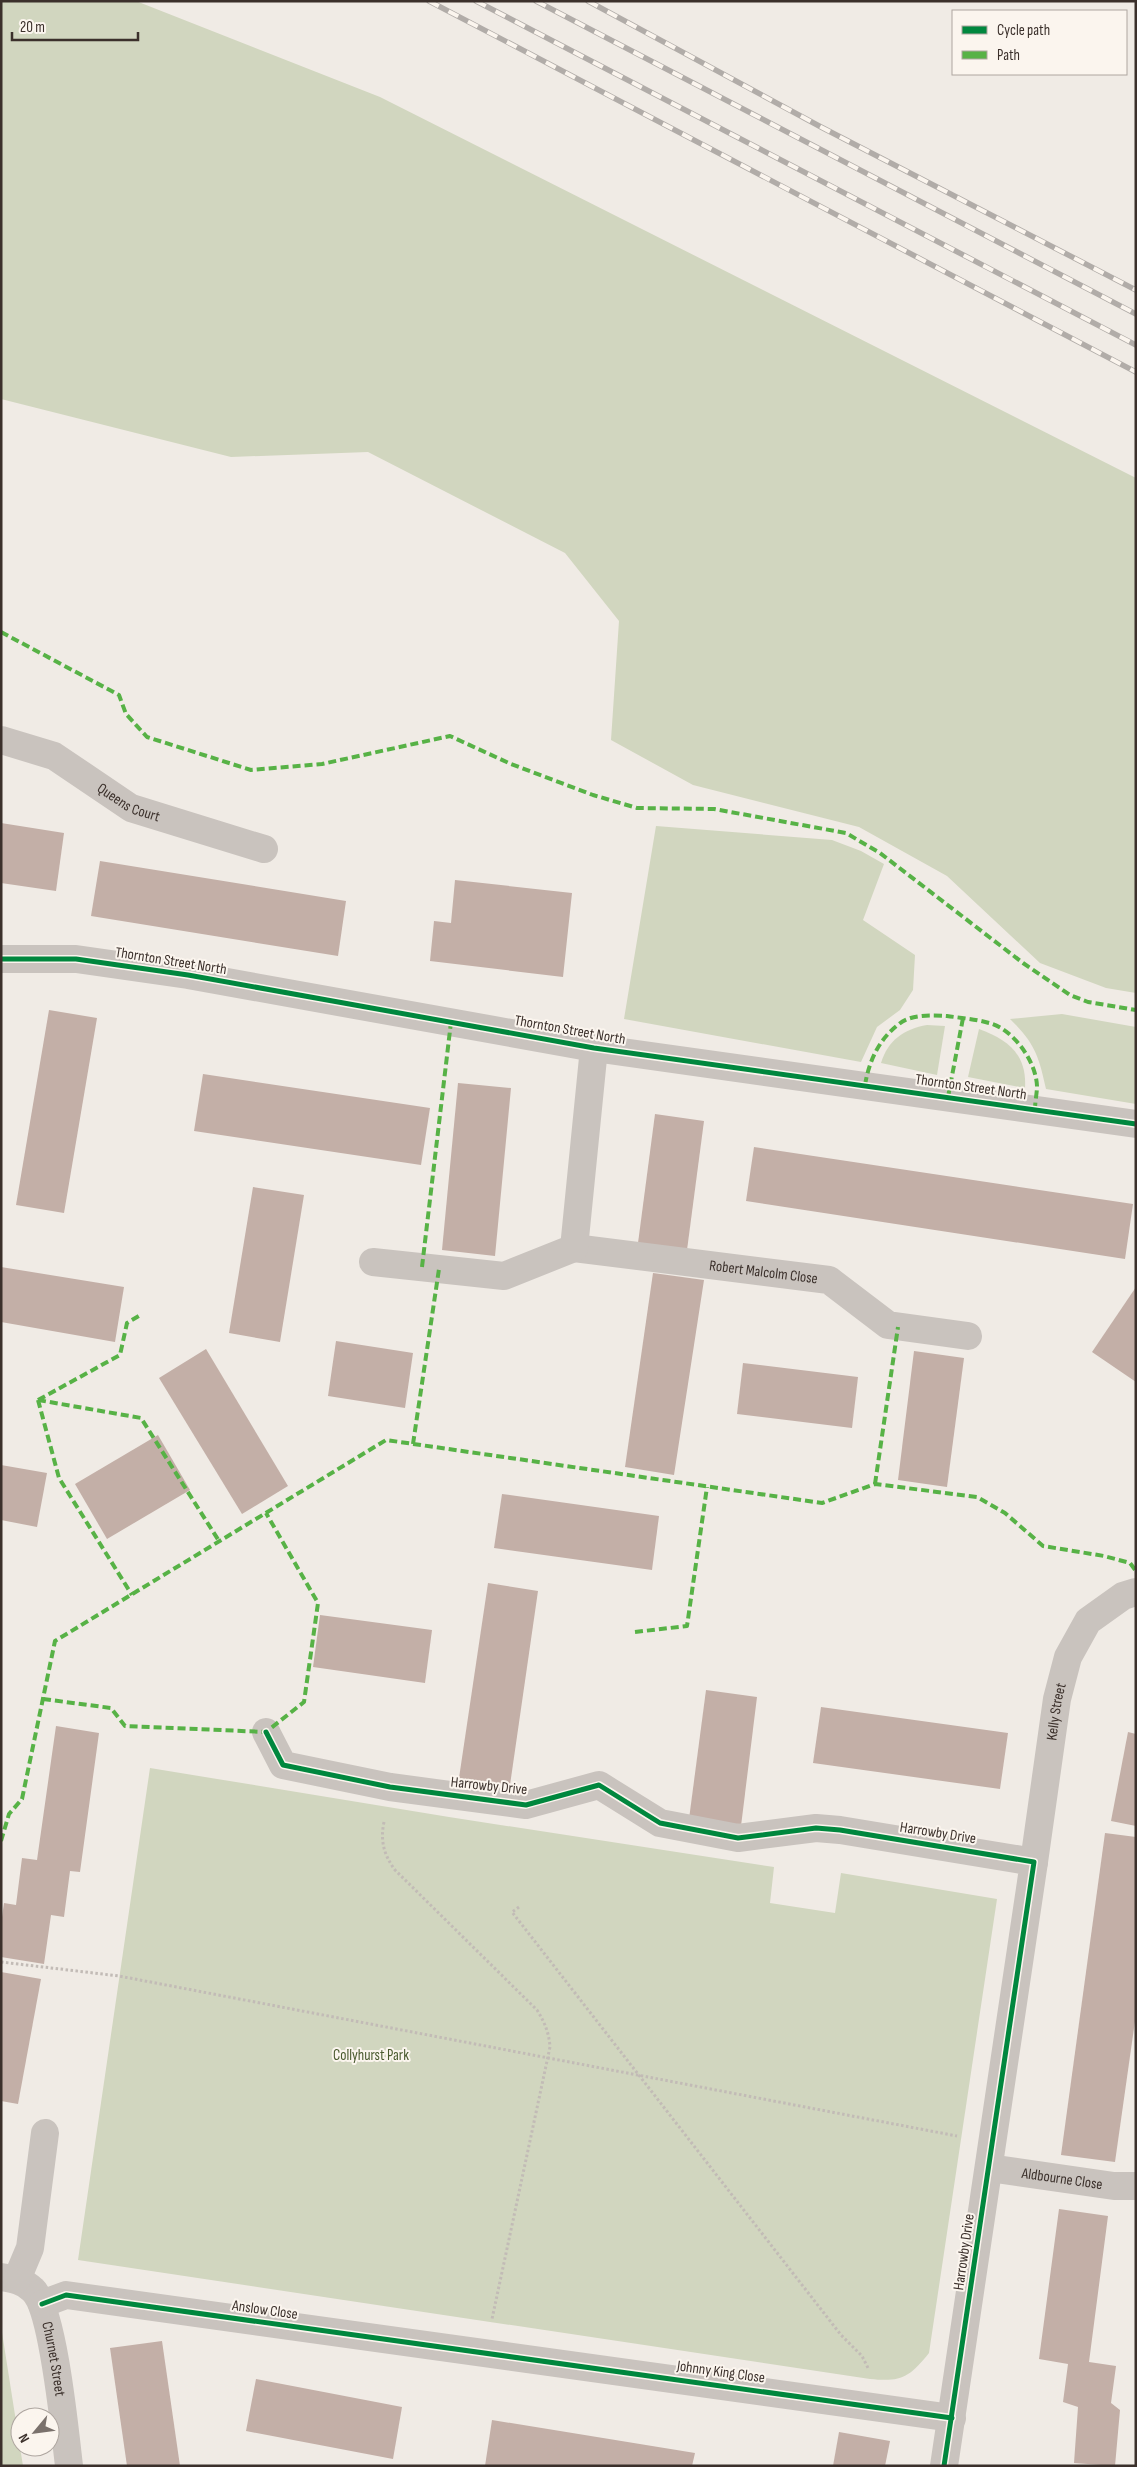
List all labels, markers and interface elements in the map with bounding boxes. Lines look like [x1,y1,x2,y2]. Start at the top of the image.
scale bar [12,10,139,42]
legend [952,10,1127,75]
text: 20 m [20,18,45,37]
text: Cycle path [997,21,1050,40]
text: Path [997,46,1020,65]
street label: Queens Court [94,779,163,826]
street label: Thornton Street North [114,943,228,979]
street label: Thornton Street North [513,1011,627,1049]
street label: Thornton Street North [914,1070,1028,1104]
street label: Robert Malcolm Close [708,1256,819,1288]
street label: Kelly Street [1042,1680,1070,1742]
street label: Harrowby Drive [450,1773,528,1799]
street label: Harrowby Drive [899,1818,977,1848]
park label: Collyhurst Park [333,2046,409,2065]
street label: Aldbourne Close [1020,2163,1104,2194]
street label: Harrowby Drive [949,2213,979,2291]
street label: Anslow Close [230,2296,299,2324]
street label: Churnet Street [38,2320,70,2398]
street label: Johnny King Close [675,2356,766,2388]
north arrow [10,2407,60,2457]
text: N [15,2431,33,2445]

